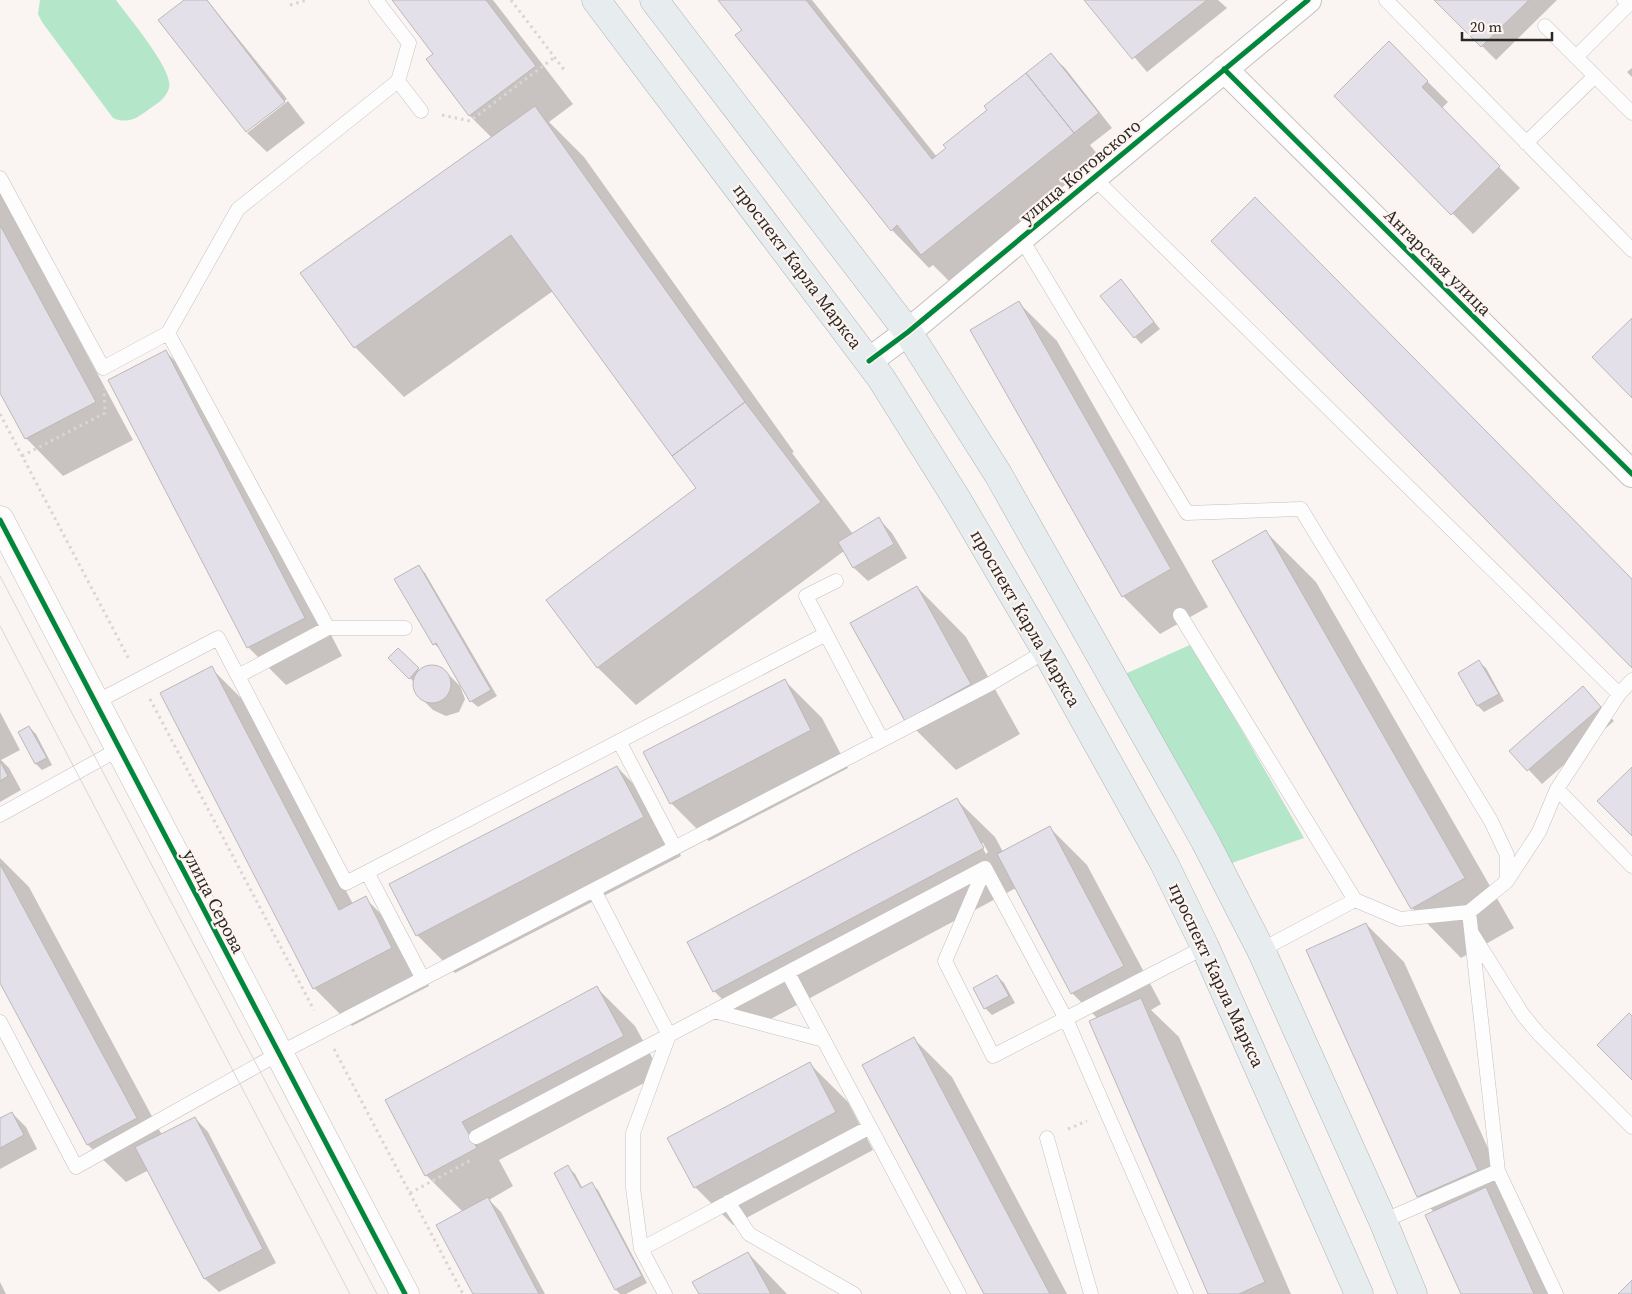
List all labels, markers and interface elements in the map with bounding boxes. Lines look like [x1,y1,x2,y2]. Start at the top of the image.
scale bar [1462,10,1552,42]
text: 20 m [1470,16,1502,37]
street label: улица Котовского [1014,113,1146,229]
street label: проспект Карла Маркса [727,178,869,355]
street label: Ангарская улица [1379,203,1498,322]
street label: проспект Карла Маркса [965,525,1088,712]
street label: улица Серова [177,845,251,958]
street label: проспект Карла Маркса [1163,879,1271,1072]

